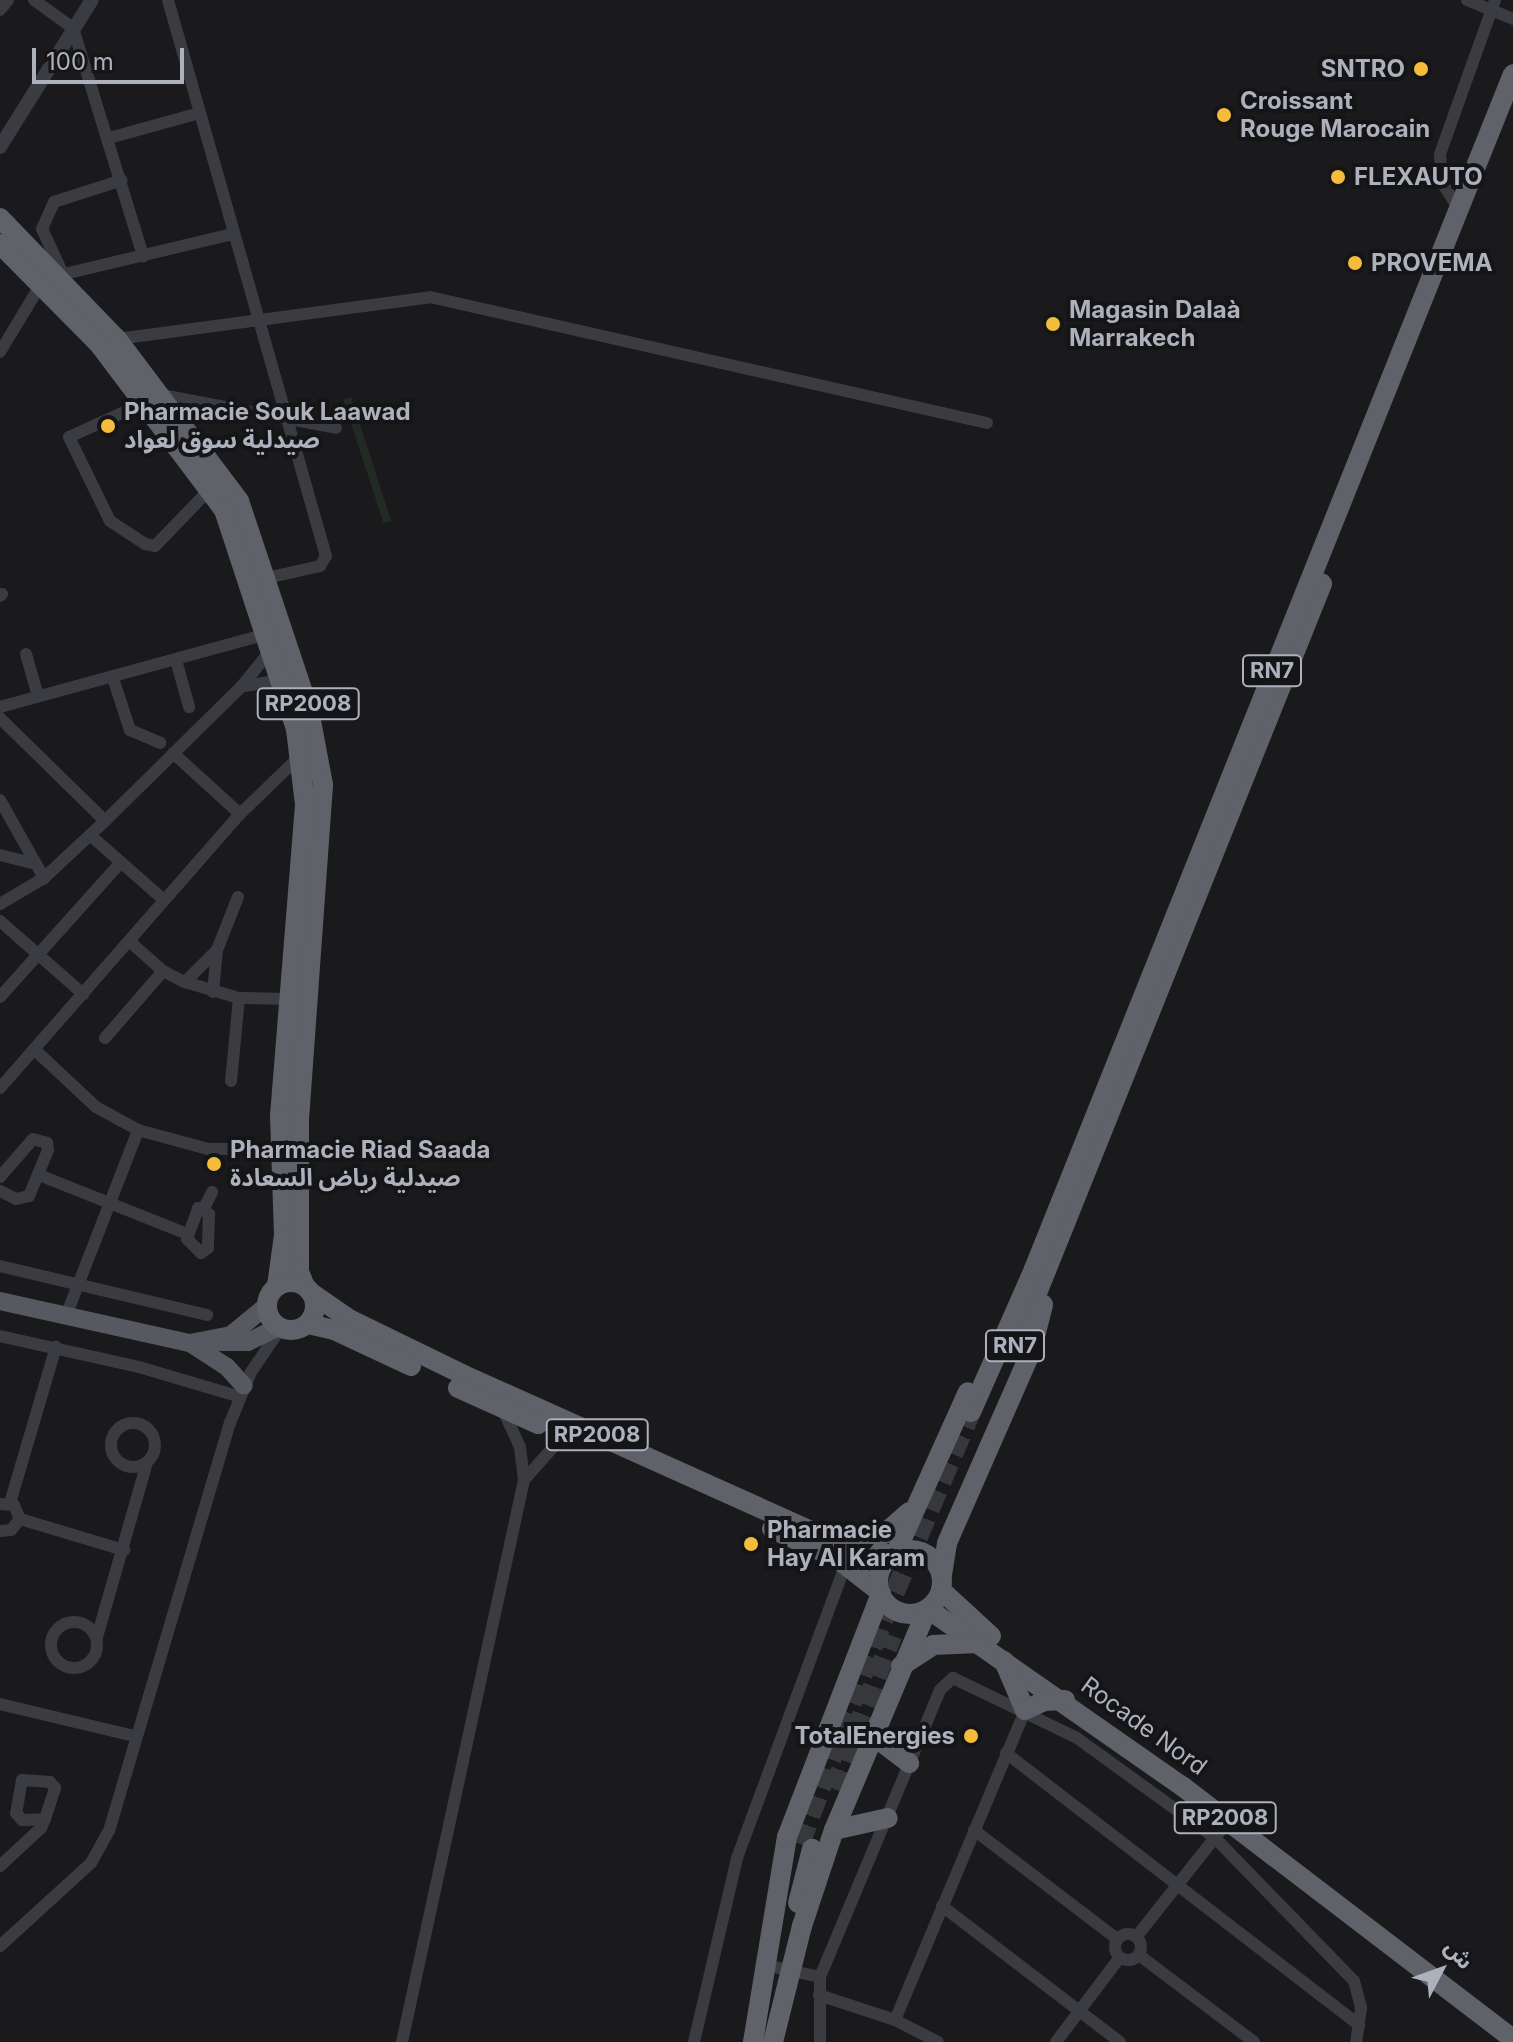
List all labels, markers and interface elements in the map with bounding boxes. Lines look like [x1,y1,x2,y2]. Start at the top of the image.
scale bar [36,32,188,82]
text: 100 m [46,47,114,76]
place label: SNTRO [1321,55,1405,83]
marker: SNTRO [1412,60,1430,78]
place label: Croissant Rouge Marocain [1240,87,1430,143]
marker: Croissant Rouge Marocain [1215,106,1233,124]
place label: FLEXAUTO [1354,163,1483,191]
marker: FLEXAUTO [1329,168,1347,186]
place label: PROVEMA [1371,249,1493,277]
marker: PROVEMA [1346,254,1364,272]
place label: Magasin Dalaà Marrakech [1069,296,1241,352]
marker: Magasin Dalaà Marrakech [1044,315,1062,333]
place label: Pharmacie Souk Laawad صيدلية سوق لعواد [124,398,411,454]
marker: Pharmacie Souk Laawad صيدلية سوق لعواد [99,417,117,435]
road number: RN7 [1240,653,1304,689]
road number: RP2008 [256,686,360,722]
place label: Pharmacie Riad Saada صيدلية رياض السعادة [230,1136,490,1192]
marker: Pharmacie Riad Saada صيدلية رياض السعادة [205,1155,223,1173]
road number: RN7 [983,1328,1047,1364]
road number: RP2008 [545,1417,649,1453]
place label: Pharmacie Hay Al Karam [767,1516,925,1572]
marker: Pharmacie Hay Al Karam [742,1535,760,1553]
street label: Rocade Nord [1076,1671,1212,1781]
place label: TotalEnergies [794,1722,955,1750]
marker: TotalEnergies [962,1727,980,1745]
road number: RP2008 [1173,1800,1277,1836]
north arrow [1401,1930,1481,2010]
text: ش [1439,1934,1479,1974]

